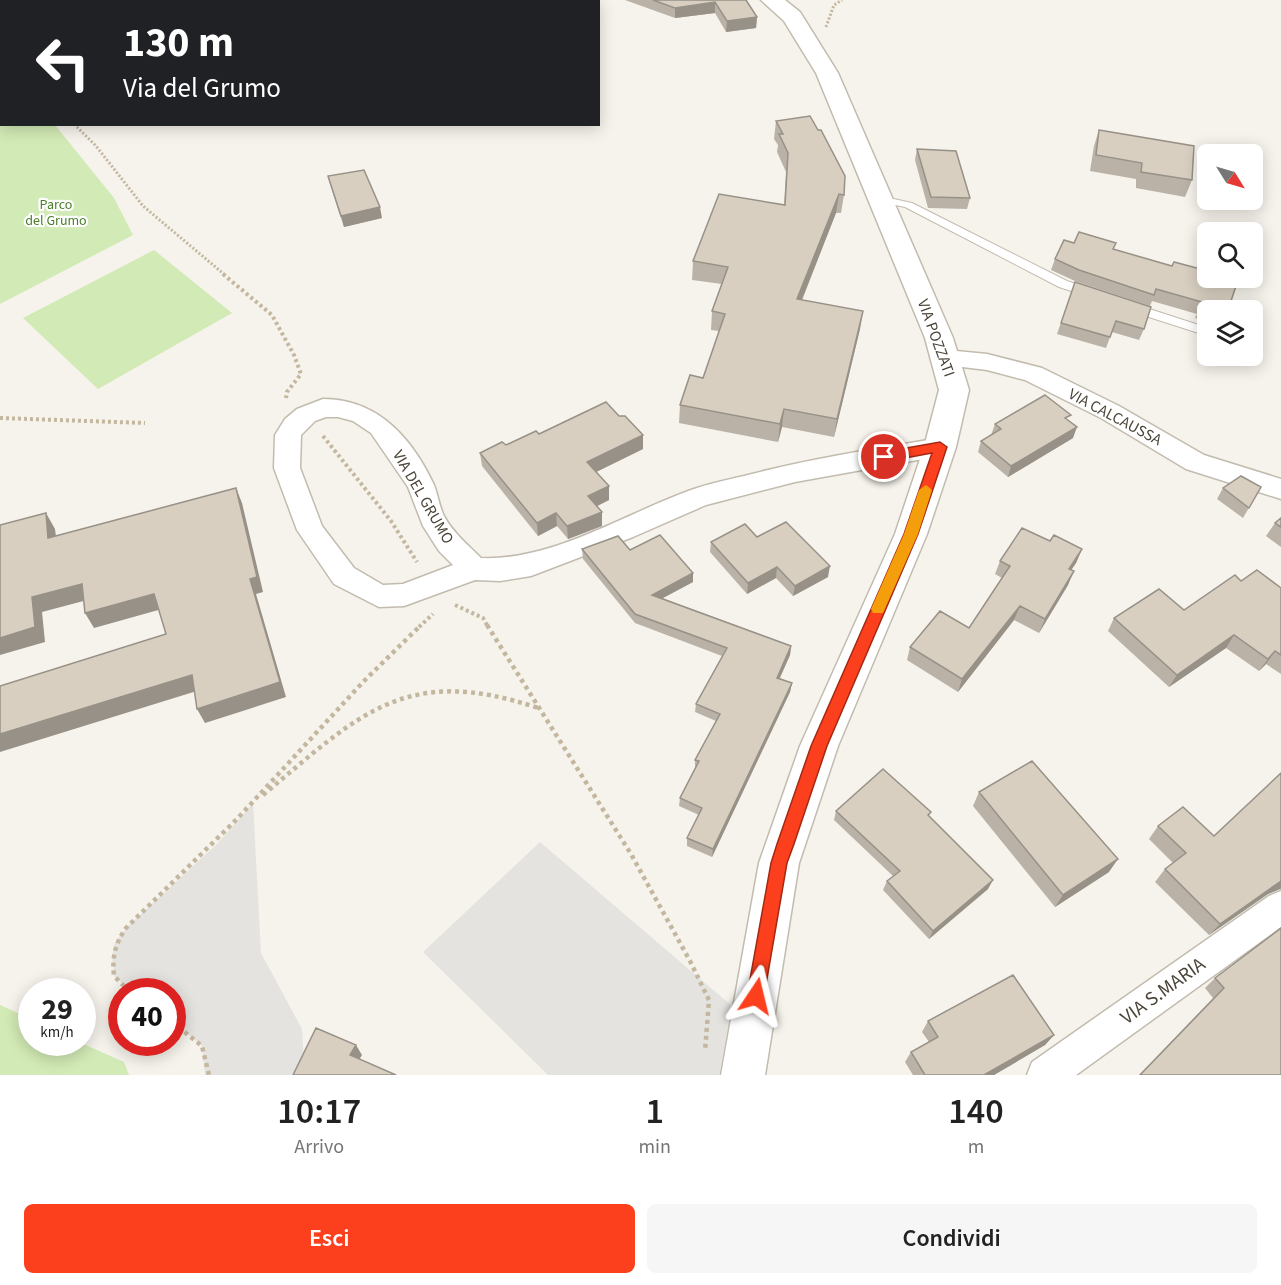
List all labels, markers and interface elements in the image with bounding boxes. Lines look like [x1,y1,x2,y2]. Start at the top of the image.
text: 130 m [123,13,234,73]
icon: left [24,24,102,102]
text: Via del Grumo [123,69,281,108]
north arrow [1197,144,1263,210]
map controls [1197,144,1263,366]
park label: Parco del Grumo [25,195,87,231]
button: search [1197,222,1263,288]
street label: VIA POZZATI [912,296,960,380]
button: layers [1197,300,1263,366]
street label: VIA CALCAUSSA [1064,383,1166,451]
pin [858,431,909,482]
icon: arrive [867,440,900,473]
street label: VIA DEL GRUMO [387,446,459,548]
street label: VIA S.MARIA [1115,951,1211,1031]
position arrow [724,964,788,1028]
speed limit sign: 40 [108,978,186,1056]
text: 29 [41,988,73,1031]
text: km/h [40,1022,74,1043]
text: 10:17 [277,1086,361,1137]
text: 1 [645,1086,664,1137]
text: 140 [948,1086,1004,1137]
text: Arrivo [294,1133,344,1161]
text: min [638,1133,671,1161]
text: m [968,1133,984,1161]
button: Esci [24,1204,635,1273]
button: Condividi [647,1204,1257,1273]

